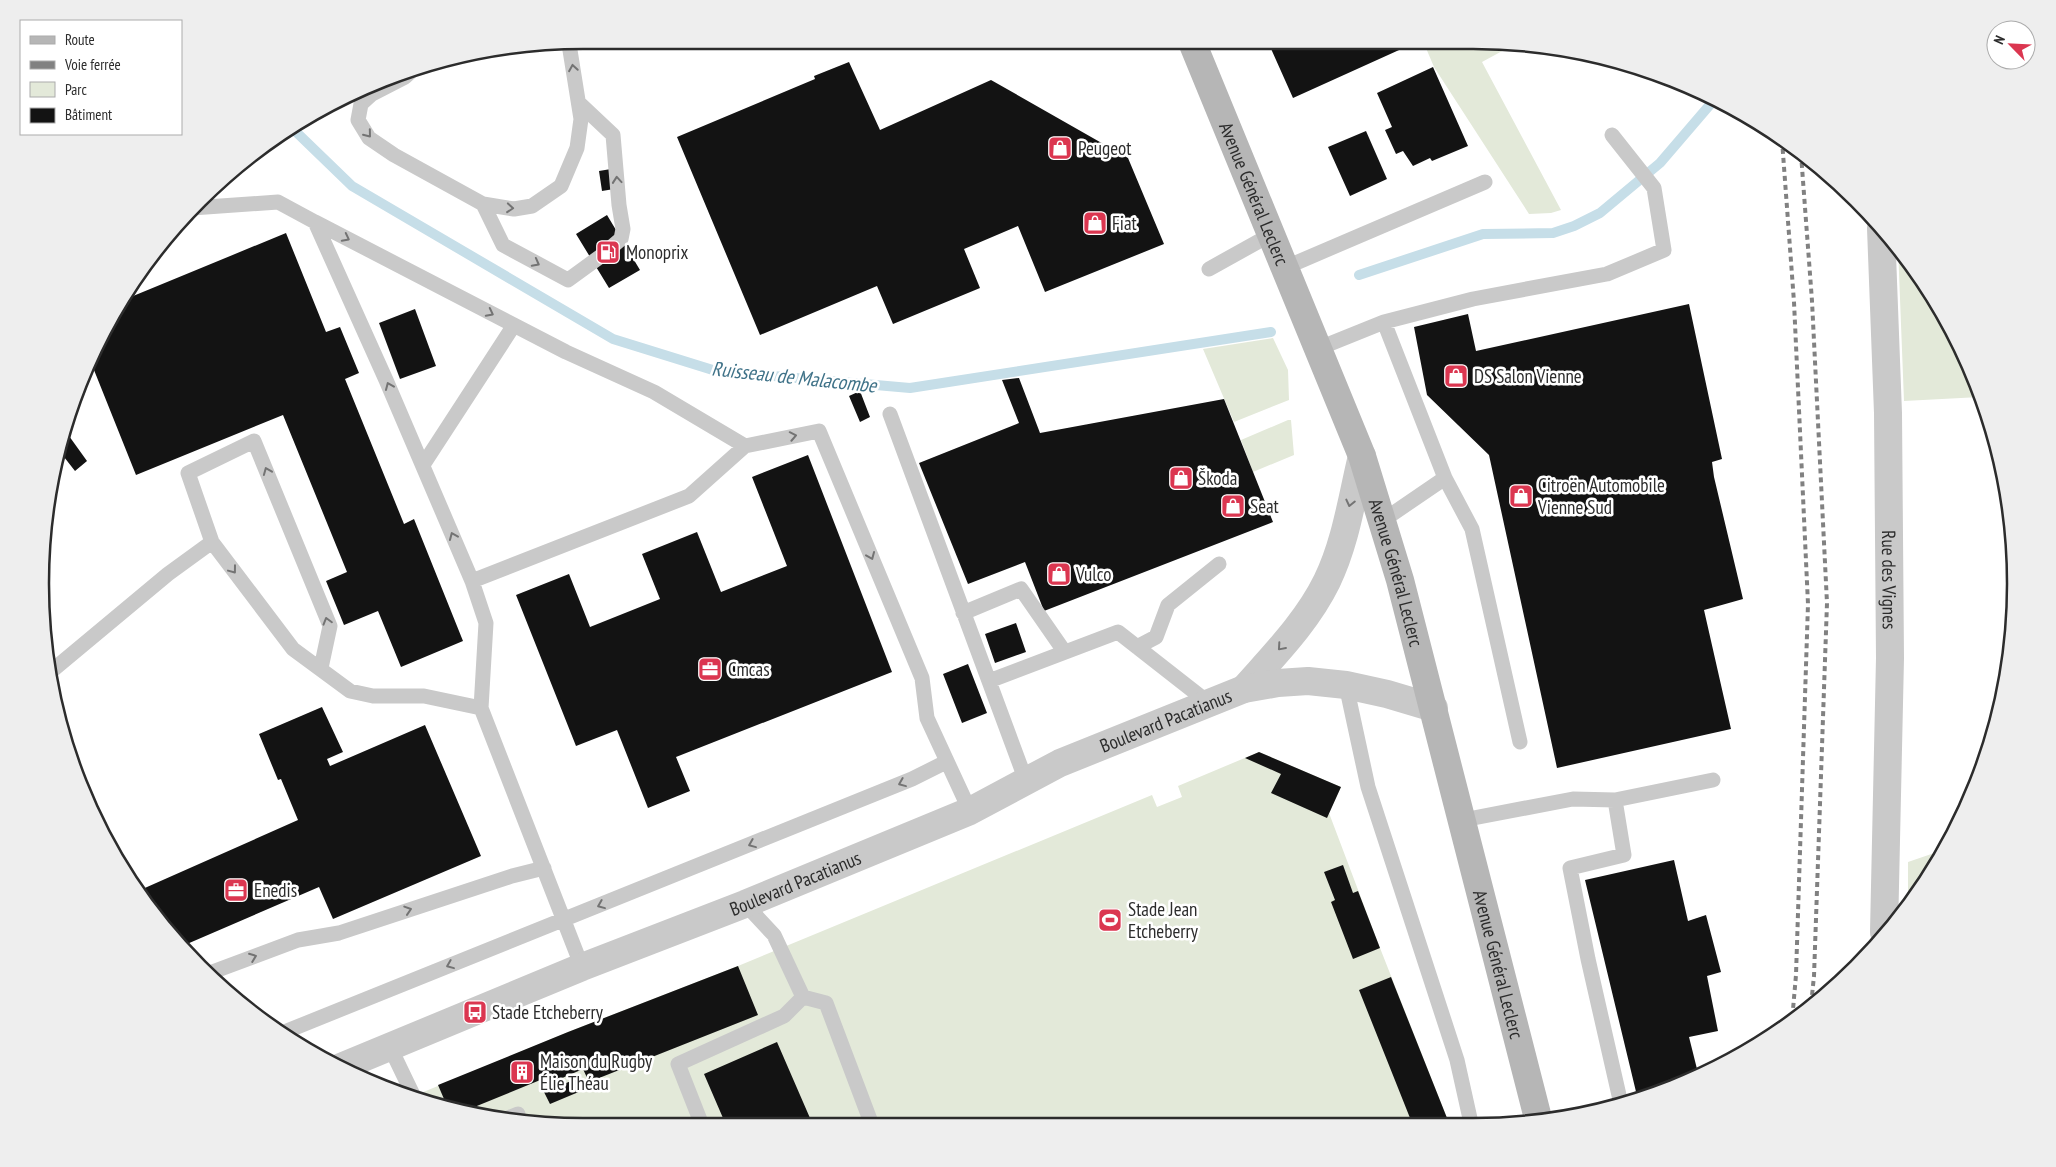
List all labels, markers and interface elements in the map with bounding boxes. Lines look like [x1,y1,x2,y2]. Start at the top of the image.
legend [20,20,182,135]
north arrow [1986,20,2036,70]
text: Route [65,30,95,49]
text: N [1989,33,2009,47]
text: Voie ferrée [64,55,121,74]
one-way arrow [569,63,579,72]
text: Parc [65,80,87,99]
text: Bâtiment [65,105,112,124]
street label: Avenue Général Leclerc [1214,119,1294,269]
one-way arrow [362,129,371,138]
shop icon: Peugeot [1047,135,1073,161]
place label: Peugeot [1078,136,1132,160]
one-way arrow [612,176,623,184]
one-way arrow [506,202,514,213]
shop icon: Fiat [1082,210,1108,236]
place label: Fiat [1112,211,1138,235]
one-way arrow [341,232,350,242]
fuel station icon: Monoprix [595,239,621,265]
place label: Monoprix [626,240,688,264]
one-way arrow [531,257,540,267]
one-way arrow [485,307,494,317]
water label: Ruisseau de Malacombe [710,355,879,399]
shop icon: DS Salon Vienne [1443,363,1469,389]
place label: DS Salon Vienne [1474,364,1582,388]
one-way arrow [384,382,395,391]
one-way arrow [788,432,797,442]
shop icon: Škoda [1168,465,1194,491]
place label: Škoda [1198,466,1237,490]
one-way arrow [262,467,273,476]
place label: Citroën Automobile Vienne Sud [1537,473,1665,519]
shop icon: Citroën Automobile Vienne Sud [1508,483,1534,509]
shop icon: Seat [1220,493,1246,519]
place label: Seat [1250,494,1280,518]
street label: Avenue Général Leclerc [1364,496,1429,649]
one-way arrow [1345,499,1356,508]
street label: Rue des Vignes [1877,530,1902,630]
one-way arrow [448,532,459,541]
one-way arrow [865,551,876,560]
shop icon: Vulco [1046,561,1072,587]
place label: Vulco [1075,562,1111,586]
one-way arrow [228,564,236,573]
one-way arrow [323,617,333,626]
one-way arrow [1278,642,1287,651]
office icon: Cmcas [697,656,723,682]
place label: Cmcas [728,657,770,681]
street label: Boulevard Pacatianus [1096,683,1235,758]
one-way arrow [898,777,907,788]
one-way arrow [748,839,756,849]
street label: Boulevard Pacatianus [726,845,864,921]
office icon: Enedis [223,877,249,903]
place label: Enedis [254,878,297,902]
street label: Avenue Général Leclerc [1468,887,1529,1041]
place label: Stade Jean Etcheberry [1128,897,1199,943]
one-way arrow [597,899,606,909]
one-way arrow [403,906,411,916]
sports icon: Stade Jean Etcheberry [1097,907,1123,933]
one-way arrow [248,953,256,963]
one-way arrow [446,959,455,969]
bus stop icon: Stade Etcheberry [462,999,488,1025]
place label: Stade Etcheberry [492,1000,604,1024]
place label: Maison du Rugby Élie Théau [540,1049,653,1095]
building icon: Maison du Rugby Élie Théau [509,1059,535,1085]

